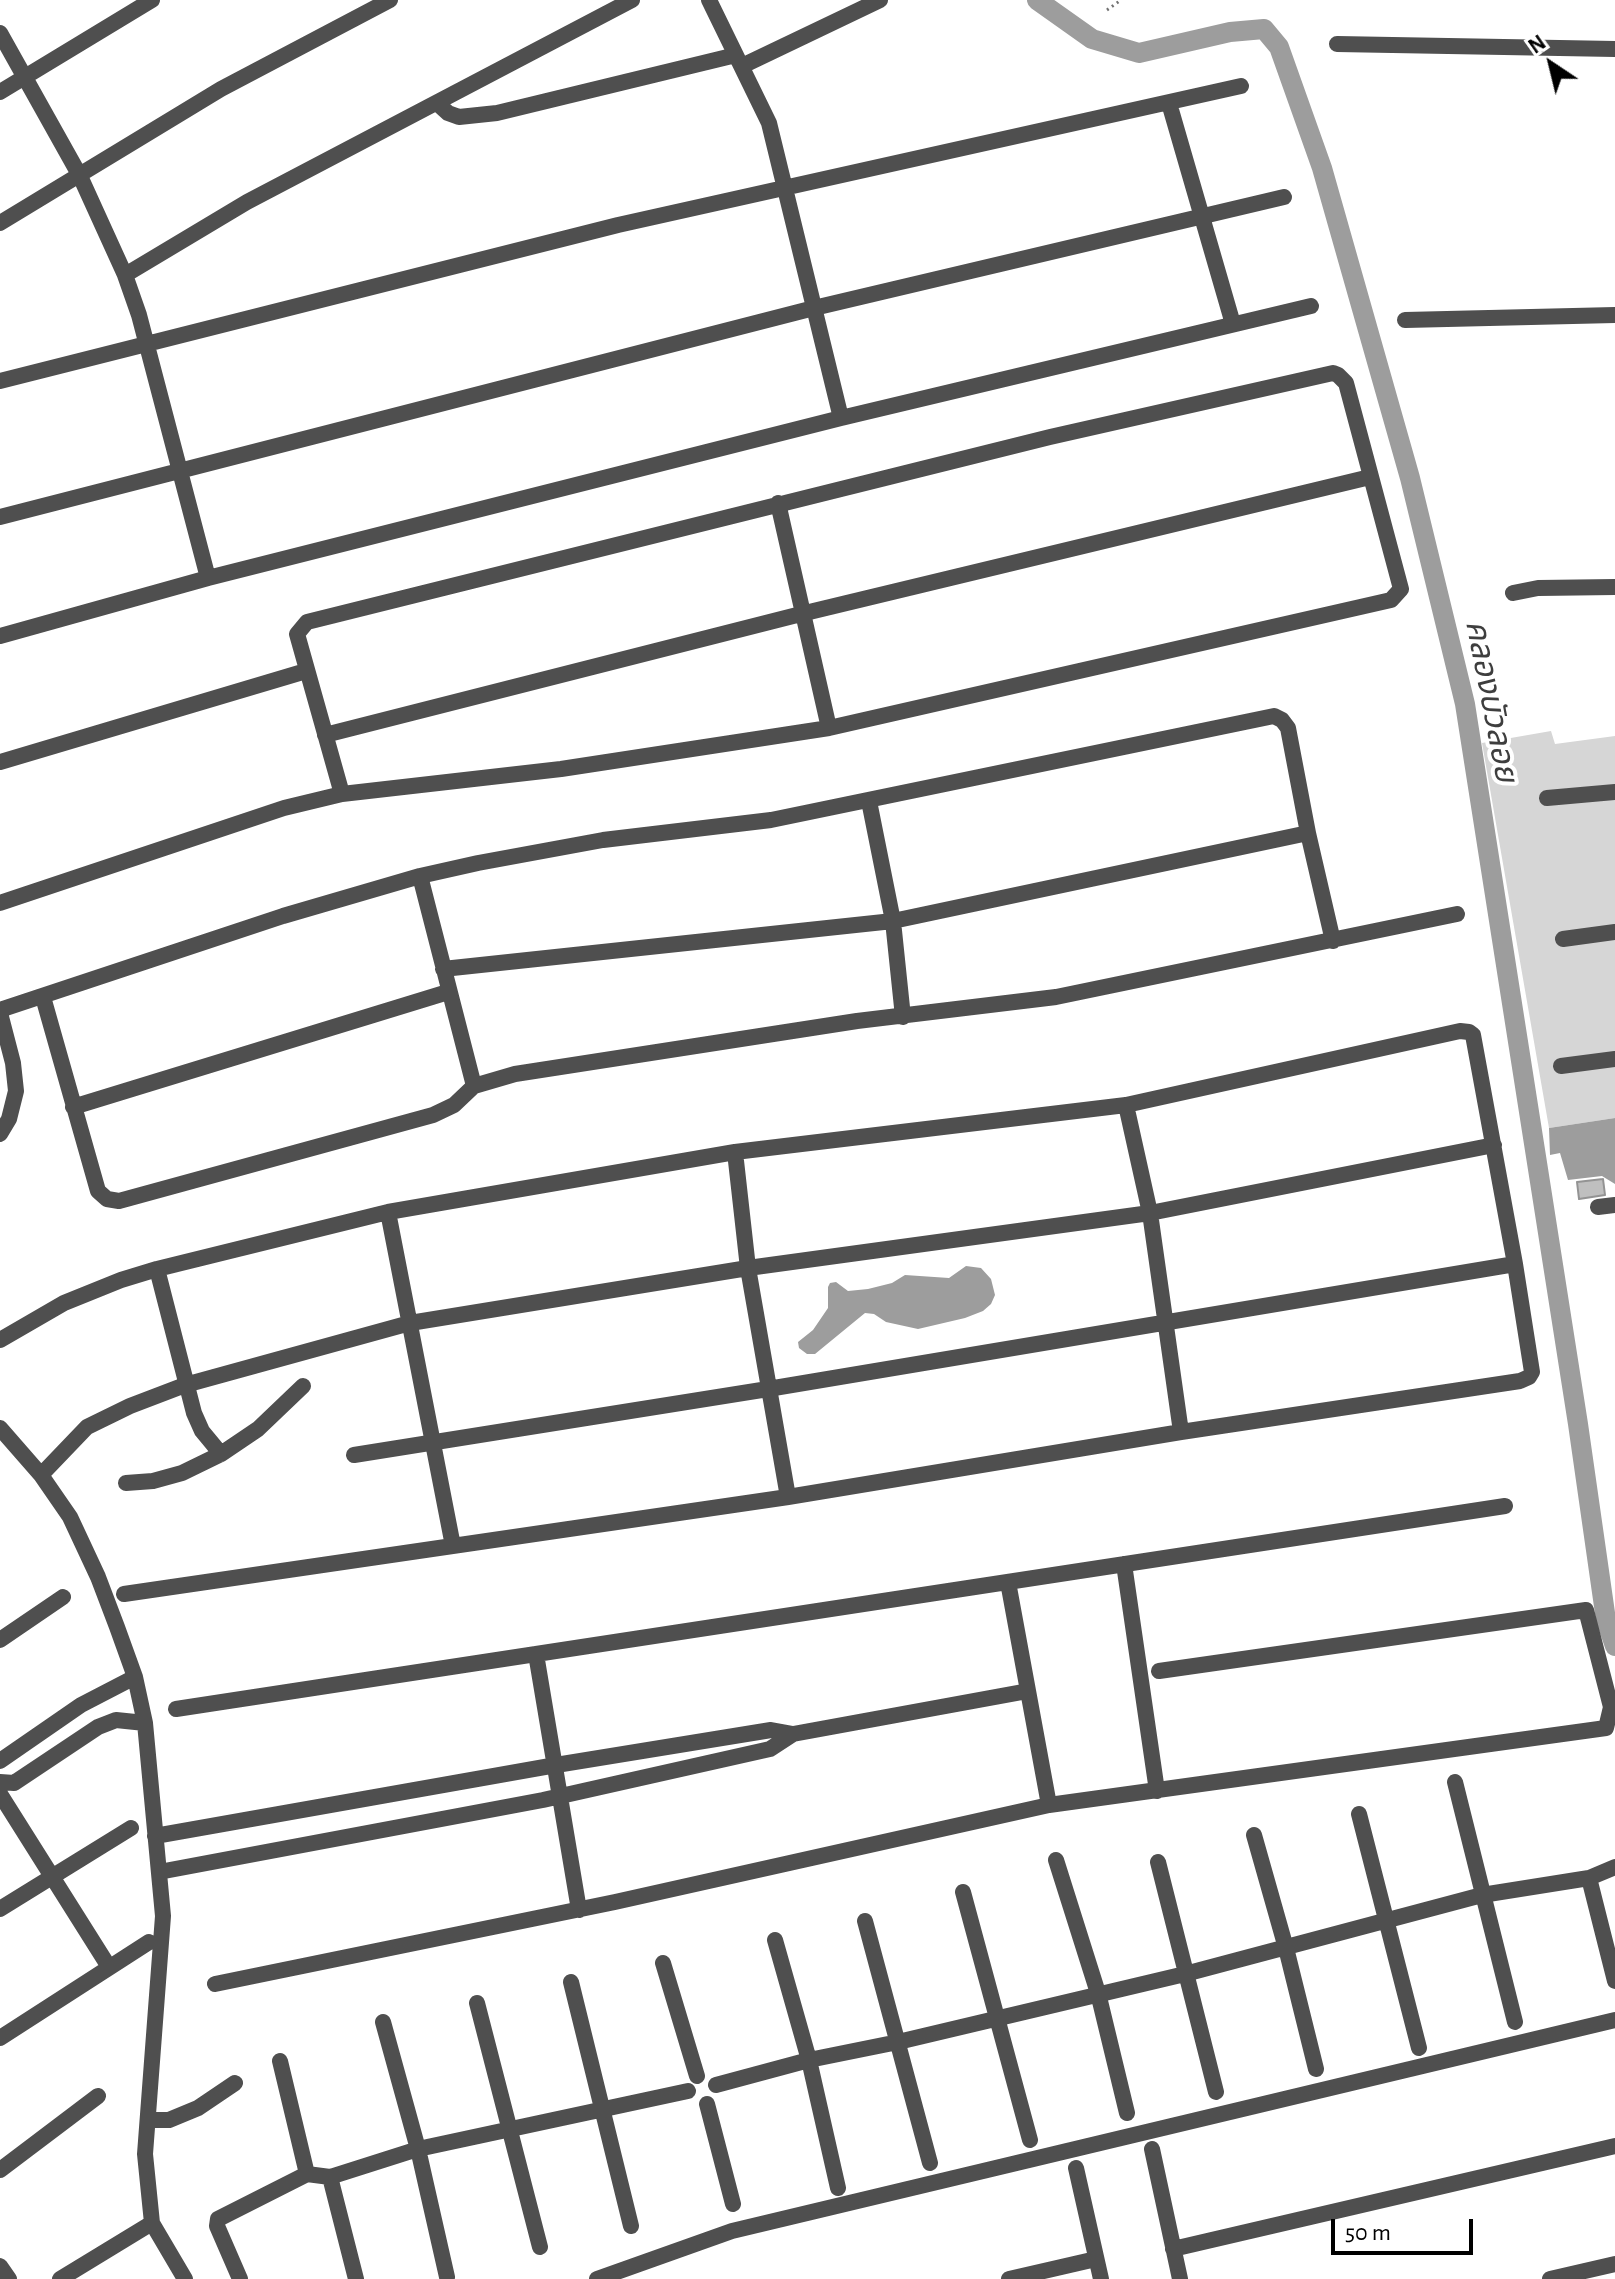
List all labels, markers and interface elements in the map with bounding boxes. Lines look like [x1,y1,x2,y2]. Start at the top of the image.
north arrow [1511,24,1591,104]
text: N [1525,31,1550,58]
water label: คลองบัวลอย [1456,617,1526,785]
scale bar [1335,2203,1477,2253]
text: 50 m [1345,2221,1391,2245]

